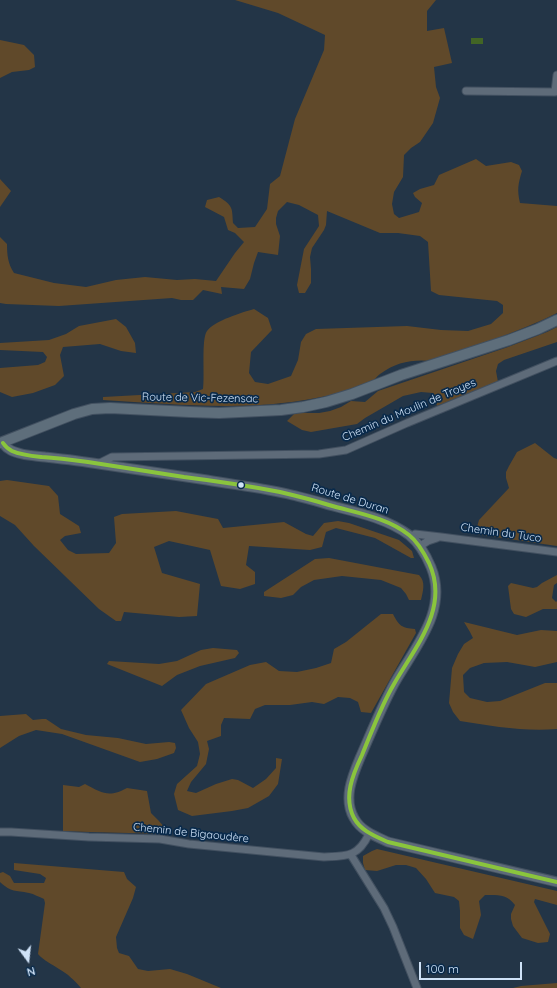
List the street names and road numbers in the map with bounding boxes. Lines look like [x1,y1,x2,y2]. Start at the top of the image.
street label: Chemin du Moulin de Troyes [340,376,478,444]
street label: Route de Vic-Fezensac [142,390,258,406]
street label: Route de Duran [310,481,390,517]
street label: Chemin du Tuco [460,521,542,545]
street label: Chemin de Bigaoudère [132,820,250,846]

